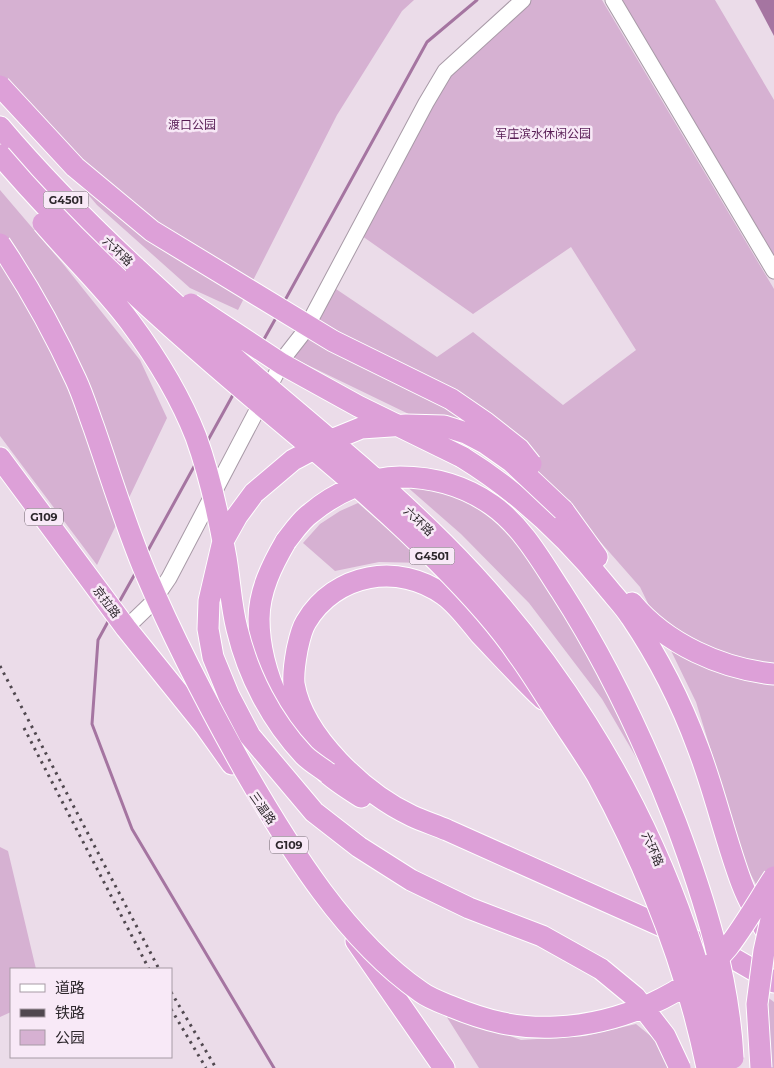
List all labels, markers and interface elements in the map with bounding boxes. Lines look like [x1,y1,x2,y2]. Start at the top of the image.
park label: 渡口公园 [168,117,216,132]
park label: 军庄滨水休闲公园 [495,126,591,141]
road number: G4501 [44,192,88,208]
street label: 六环路 [100,233,136,269]
street label: 六环路 [401,503,437,539]
road number: G109 [25,508,63,526]
road number: G4501 [410,548,454,564]
street label: 京拉路 [90,583,124,621]
street label: 三温路 [247,789,279,827]
street label: 六环路 [639,829,667,869]
road number: G109 [270,836,308,854]
legend [10,968,172,1058]
text: 道路 [55,978,85,997]
text: 铁路 [55,1003,85,1022]
text: 公园 [55,1028,85,1047]

